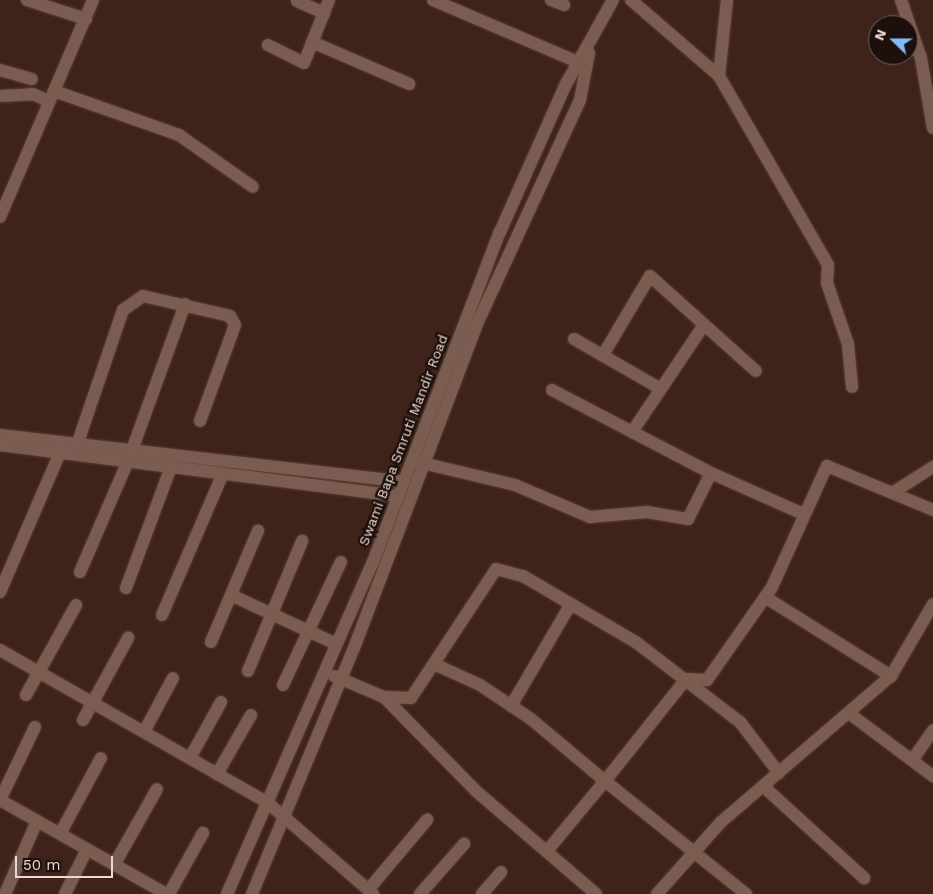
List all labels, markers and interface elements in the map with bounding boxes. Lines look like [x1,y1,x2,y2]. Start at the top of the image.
north arrow [868,15,918,65]
text: N [871,27,889,43]
street label: Swami Bapa Smruti Mandir Road [355,332,451,548]
scale bar [18,846,115,878]
text: 50 m [23,856,60,874]

